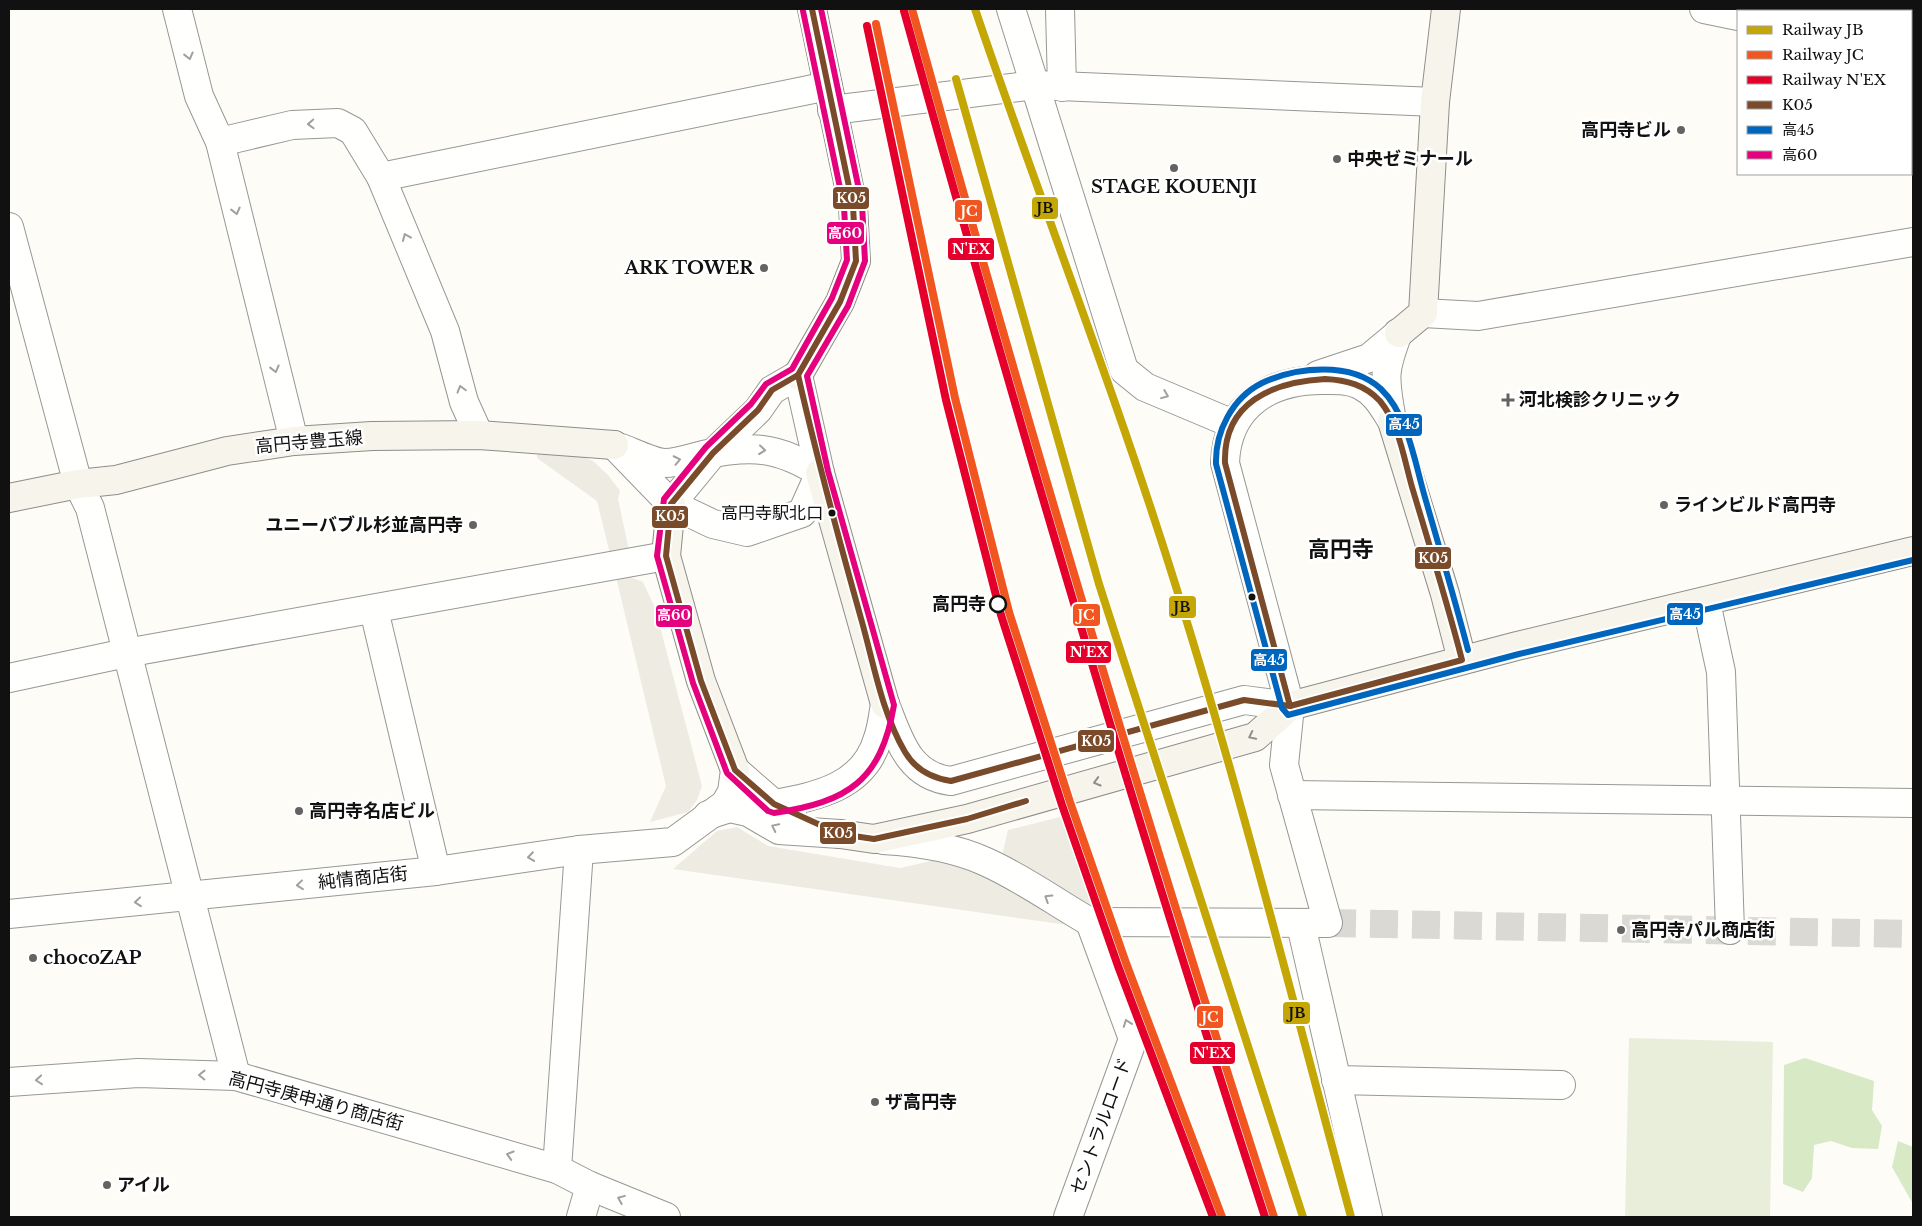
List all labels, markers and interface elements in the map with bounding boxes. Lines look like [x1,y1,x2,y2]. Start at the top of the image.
legend [1737,10,1912,175]
text: Railway JB [1782,20,1864,39]
text: Railway JC [1782,45,1864,64]
one-way arrow [183,52,194,60]
text: Railway N'EX [1782,70,1887,89]
text: K05 [1782,95,1813,114]
one-way arrow [307,119,315,130]
place label: 高円寺ビル [1581,119,1671,141]
text: 高45 [1782,120,1814,139]
marker: 高円寺ビル [1675,124,1687,136]
text: 高60 [1782,145,1817,164]
place label: 中央ゼミナール [1347,148,1473,170]
marker: 中央ゼミナール [1331,153,1343,165]
marker: STAGE KOUENJI [1168,162,1180,174]
place label: STAGE KOUENJI [1091,176,1257,198]
line badge: K05 [832,186,870,210]
text: K05 [836,189,866,207]
line badge: JB [1031,196,1059,220]
line badge: JC [954,199,983,223]
text: JB [1034,199,1053,217]
text: JC [957,202,978,220]
one-way arrow [230,206,241,215]
line badge: 高60 [826,221,865,245]
text: 高60 [828,224,862,242]
one-way arrow [401,233,412,242]
line badge: N'EX [947,237,995,261]
text: N'EX [952,240,991,258]
place label: ARK TOWER [623,257,755,279]
marker: ARK TOWER [758,262,770,274]
one-way arrow [269,364,280,373]
one-way arrow [456,385,467,394]
one-way arrow [1160,389,1169,400]
place label: 河北検診クリニック [1519,389,1681,411]
marker: 河北検診クリニック [1501,393,1515,407]
line badge: 高45 [1385,413,1423,437]
text: 高45 [1388,415,1420,433]
street label: 高円寺豊玉線 [254,426,364,458]
one-way arrow [758,444,766,455]
one-way arrow [672,456,681,466]
place label: ラインビルド高円寺 [1674,494,1836,516]
marker: ラインビルド高円寺 [1658,499,1670,511]
place label: 高円寺駅北口 [721,503,823,524]
line badge: K05 [651,505,689,529]
text: K05 [655,507,685,525]
marker: 高円寺駅北口 [827,508,837,518]
place label: ユニーバブル杉並高円寺 [265,514,463,536]
marker: ユニーバブル杉並高円寺 [467,519,479,531]
district label: 高円寺 [1308,536,1374,563]
line badge: K05 [1414,546,1452,570]
text: K05 [1418,549,1448,567]
unlabelled marker [1247,592,1257,602]
place label: 高円寺 [932,593,986,615]
marker: 高円寺 [989,595,1007,613]
line badge: JB [1168,595,1197,619]
text: JB [1171,598,1190,616]
line badge: 高45 [1666,602,1704,626]
line badge: JC [1072,603,1101,627]
line badge: 高60 [655,604,693,628]
text: 高45 [1669,605,1701,623]
text: 高60 [657,606,691,624]
text: JC [1074,606,1095,624]
line badge: N'EX [1065,640,1112,664]
text: N'EX [1070,643,1109,661]
line badge: 高45 [1250,648,1288,672]
text: 高45 [1253,651,1285,669]
line badge: K05 [1077,729,1115,753]
one-way arrow [1249,730,1258,740]
text: K05 [1081,732,1111,750]
one-way arrow [1093,776,1101,786]
place label: 高円寺名店ビル [309,800,435,822]
marker: 高円寺名店ビル [293,805,305,817]
line badge: K05 [819,821,857,845]
one-way arrow [771,823,780,833]
text: K05 [823,824,853,842]
one-way arrow [526,851,534,862]
street label: 純情商店街 [317,862,409,894]
one-way arrow [295,879,303,890]
one-way arrow [1044,894,1053,904]
one-way arrow [134,896,142,907]
place label: 高円寺パル商店街 [1631,919,1775,941]
marker: 高円寺パル商店街 [1615,924,1627,936]
place label: chocoZAP [43,947,141,969]
marker: chocoZAP [27,952,39,964]
line badge: JB [1282,1001,1311,1025]
text: JB [1286,1004,1305,1022]
line badge: JC [1196,1005,1224,1029]
text: JC [1198,1008,1219,1026]
one-way arrow [1123,1020,1133,1028]
line badge: N'EX [1189,1041,1236,1065]
text: N'EX [1193,1044,1232,1062]
street label: セントラルロード [1066,1055,1136,1197]
street label: 高円寺庚申通り商店街 [226,1067,406,1135]
one-way arrow [197,1070,205,1080]
one-way arrow [35,1074,43,1085]
place label: ザ高円寺 [885,1091,957,1113]
marker: ザ高円寺 [869,1096,881,1108]
one-way arrow [507,1151,515,1161]
place label: アイル [117,1174,170,1196]
marker: アイル [101,1179,113,1191]
one-way arrow [617,1195,626,1205]

